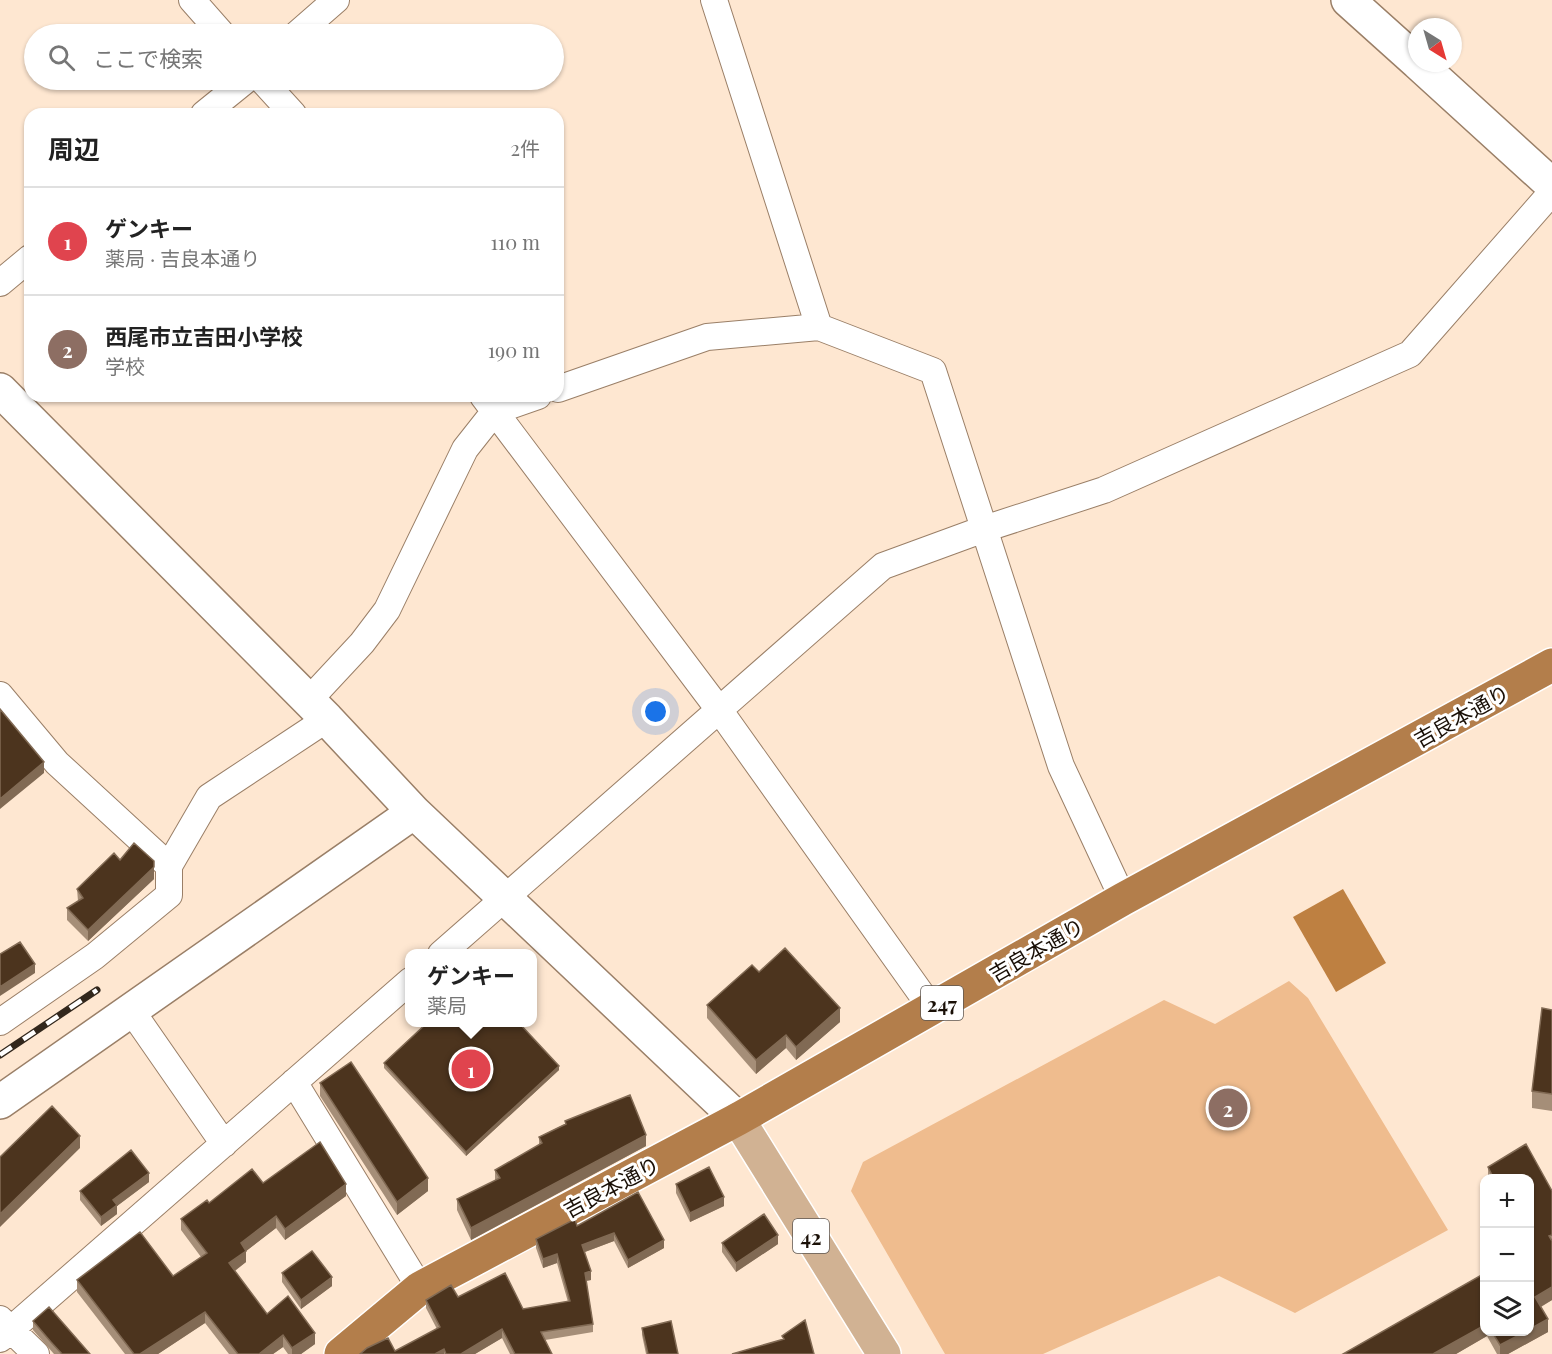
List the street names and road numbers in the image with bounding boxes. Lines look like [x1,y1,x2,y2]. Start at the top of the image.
street label: 吉良本通り [1408,677,1514,753]
street label: 吉良本通り [984,911,1088,987]
road number: 247 [921,986,963,1020]
street label: 吉良本通り [558,1149,664,1223]
road number: 42 [793,1219,829,1253]

